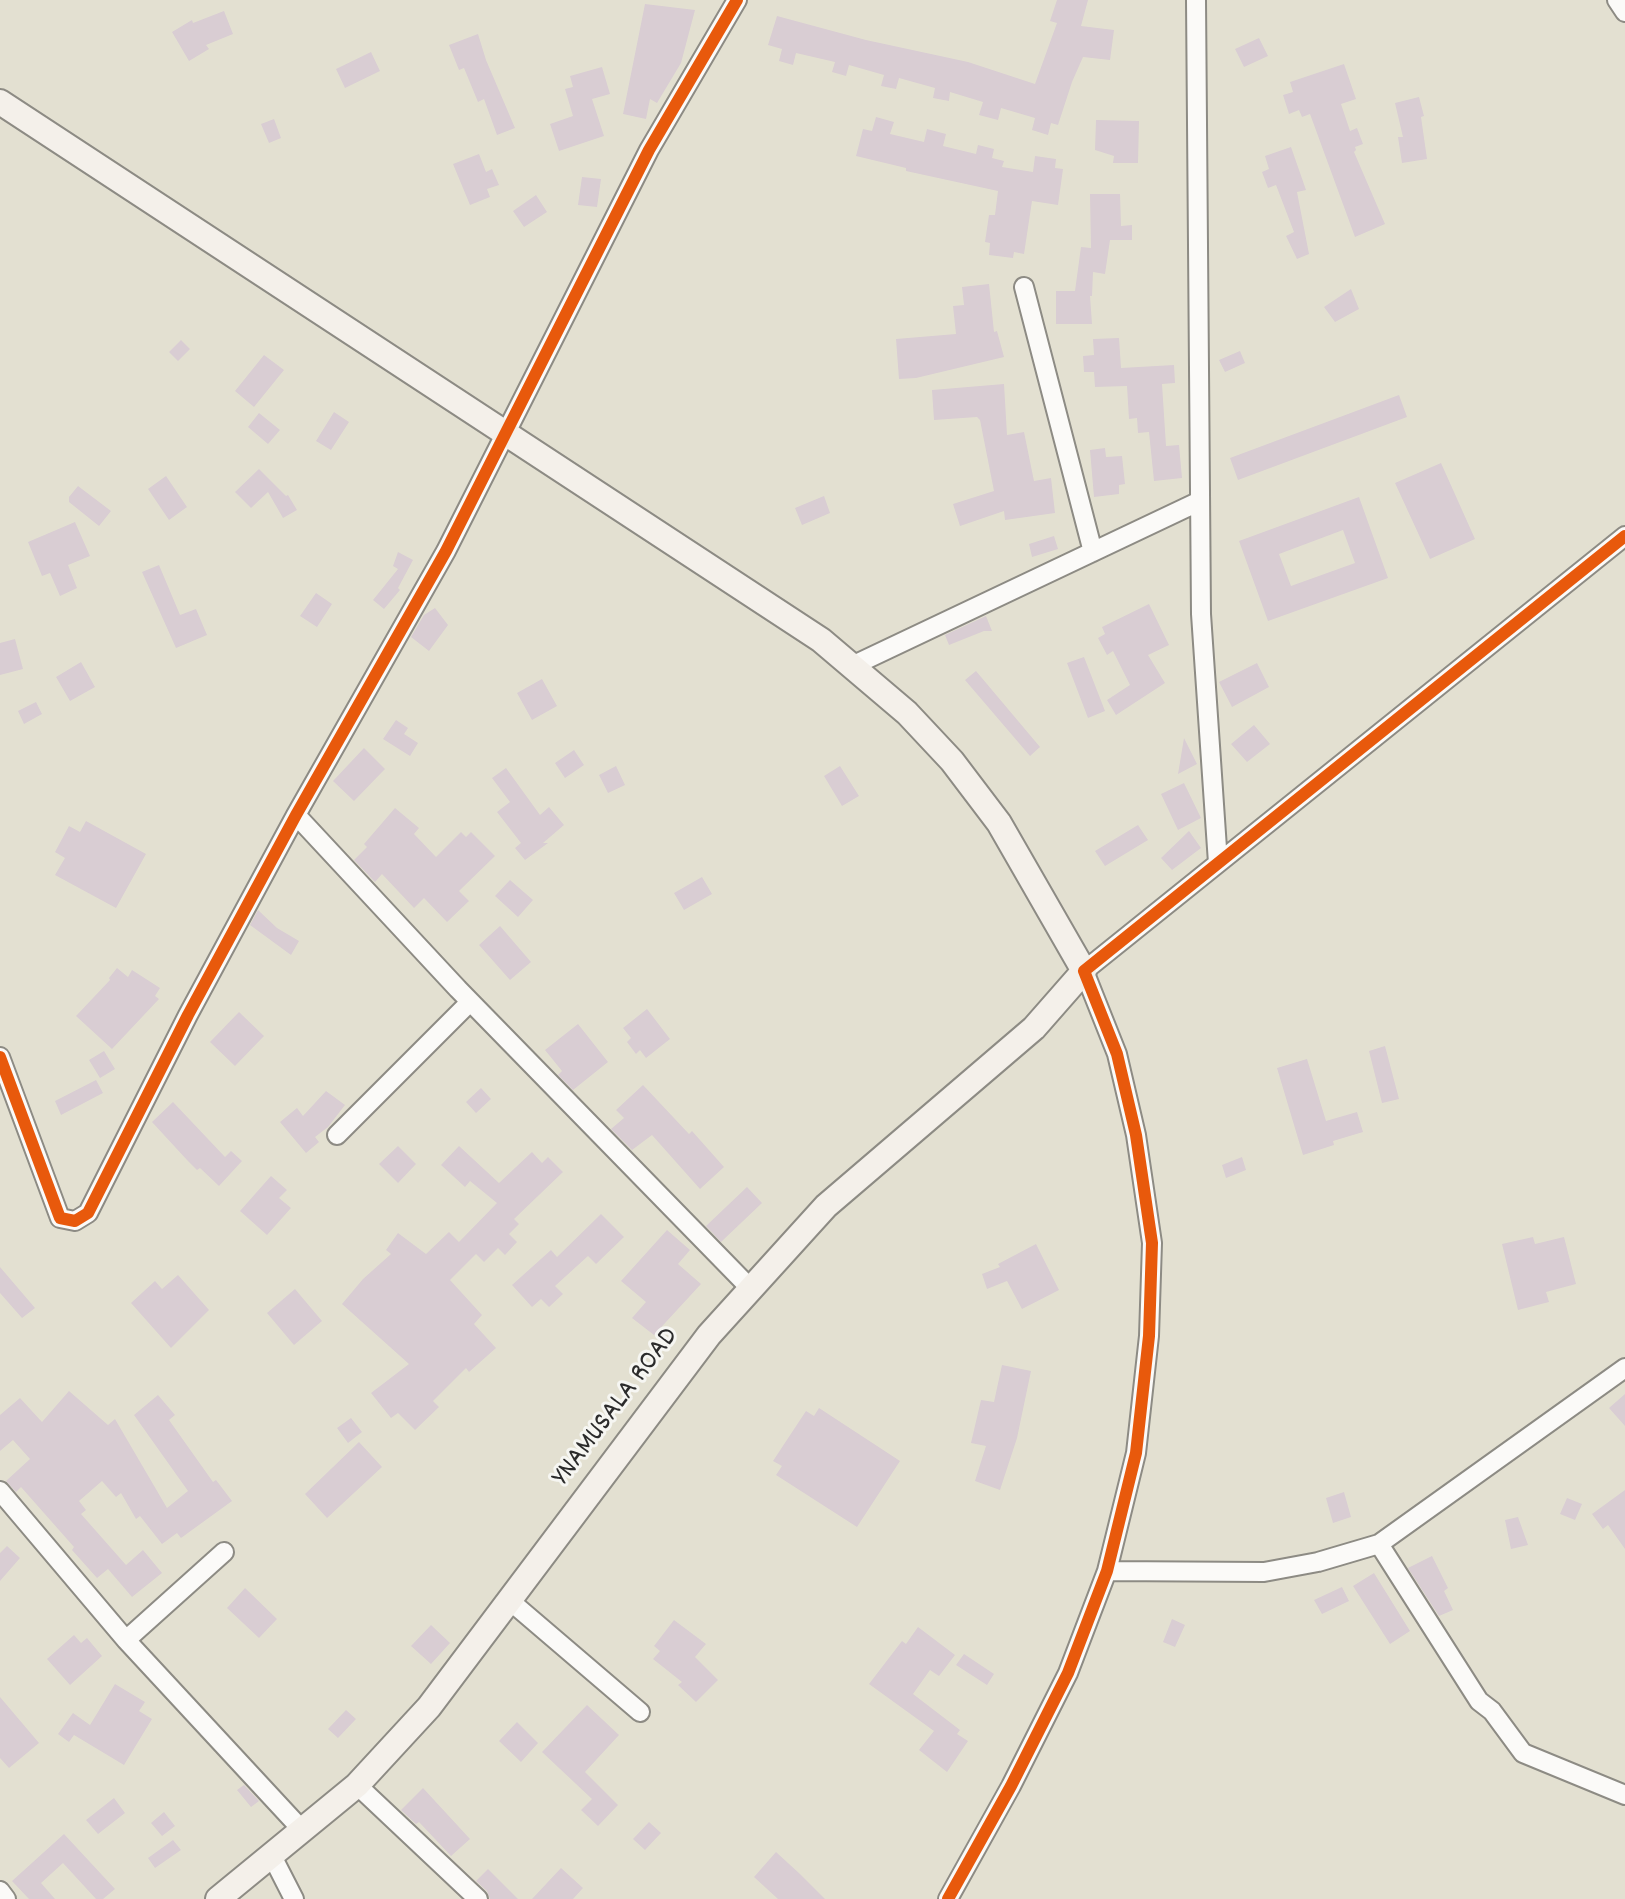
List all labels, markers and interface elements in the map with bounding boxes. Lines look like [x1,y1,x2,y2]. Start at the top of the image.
street label: YNAMUSALA ROAD [547,1322,687,1494]

